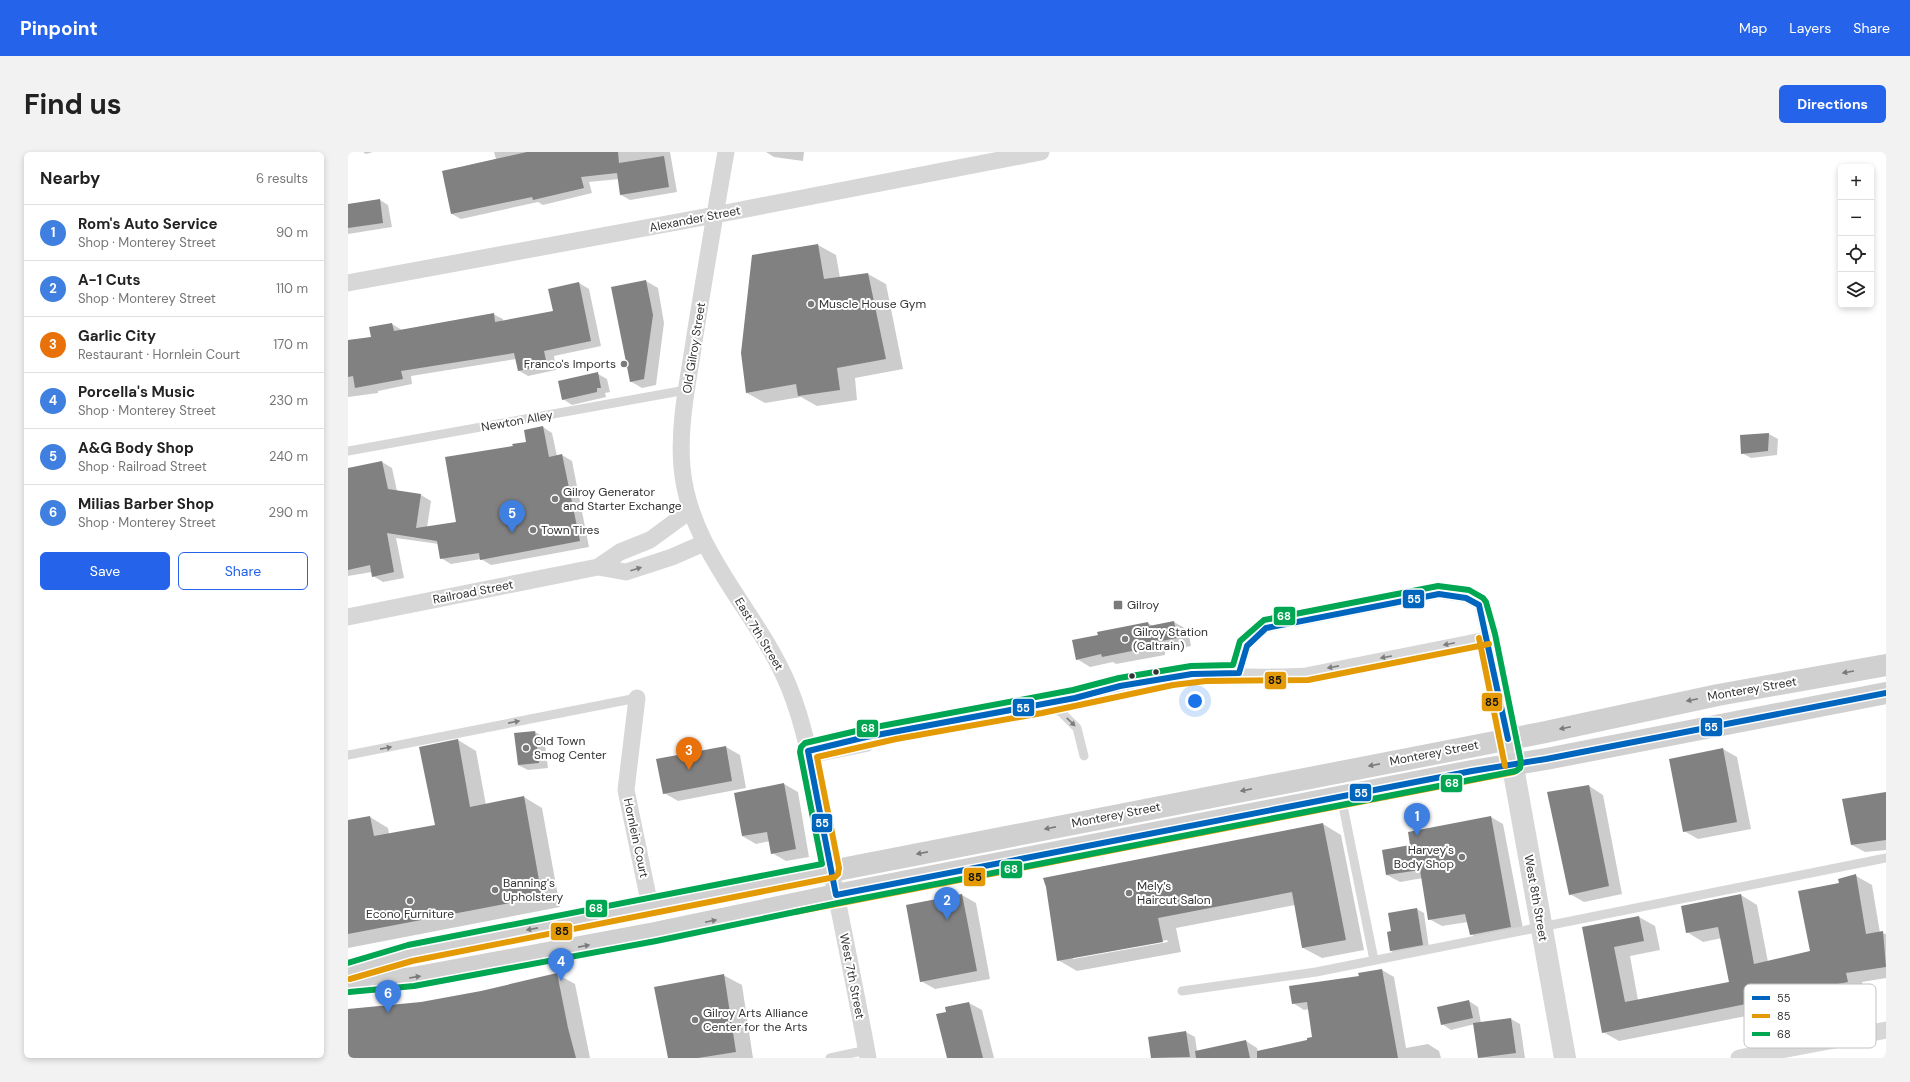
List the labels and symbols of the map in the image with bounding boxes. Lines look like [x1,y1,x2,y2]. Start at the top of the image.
street label: Alexander Street [648,202,742,236]
place label: Muscle House Gym [819,296,926,312]
marker: Muscle House Gym [806,299,816,309]
street label: Old Gilroy Street [679,301,709,395]
place label: Franco's Imports [524,356,616,372]
marker: Franco's Imports [619,359,629,369]
street label: Newton Alley [480,407,554,435]
place label: Gilroy Generator and Starter Exchange [563,484,682,514]
marker: Gilroy Generator and Starter Exchange [550,494,560,504]
pin: 5 [499,500,525,533]
place label: Town Tires [541,522,599,538]
marker: Town Tires [528,525,538,535]
one-way arrow [631,566,643,572]
street label: Railroad Street [431,576,515,608]
line badge: 55 [1402,589,1425,609]
text: 55 [1407,592,1421,606]
street label: East 7th Street [731,595,787,674]
place label: Gilroy [1127,597,1160,613]
marker: Gilroy [1112,599,1124,611]
line badge: 68 [1273,606,1296,626]
text: 68 [1277,609,1291,623]
place label: Gilroy Station (Caltrain) [1133,624,1208,654]
marker: Gilroy Station (Caltrain) [1120,634,1130,644]
one-way arrow [1443,641,1455,647]
one-way arrow [1380,654,1392,660]
one-way arrow [1327,664,1339,670]
unlabelled marker [1151,667,1161,677]
one-way arrow [1841,669,1854,675]
unlabelled marker [1127,671,1137,681]
line badge: 85 [1264,671,1287,690]
text: 85 [1268,673,1282,687]
street label: Monterey Street [1706,673,1798,705]
your location [1185,691,1205,711]
line badge: 85 [1481,692,1503,712]
text: 85 [1485,695,1499,709]
line badge: 55 [1012,698,1035,717]
one-way arrow [1686,698,1698,704]
text: 55 [1016,701,1030,715]
one-way arrow [1067,717,1076,726]
line badge: 55 [1700,717,1723,737]
one-way arrow [508,719,520,725]
line badge: 68 [856,719,879,738]
text: 55 [1704,720,1718,734]
text: 68 [861,721,875,735]
one-way arrow [1559,725,1571,731]
place label: Old Town Smog Center [534,733,607,763]
street label: Monterey Street [1388,736,1480,769]
pin: 3 [676,737,702,770]
marker: Old Town Smog Center [521,743,531,753]
one-way arrow [380,744,392,750]
one-way arrow [1368,762,1380,768]
line badge: 68 [1440,774,1463,793]
text: 68 [1445,776,1459,790]
line badge: 55 [1349,783,1372,802]
text: 55 [1354,786,1368,800]
one-way arrow [1240,787,1252,793]
street label: Hornlein Court [620,797,652,879]
street label: Monterey Street [1070,798,1162,831]
pin: 1 [1404,803,1430,836]
line badge: 55 [811,813,833,833]
text: 55 [815,816,829,830]
one-way arrow [1044,825,1056,831]
place label: Harvey's Body Shop [1394,842,1454,872]
one-way arrow [916,850,928,856]
marker: Harvey's Body Shop [1457,852,1467,862]
street label: West 8th Street [1521,853,1552,943]
line badge: 68 [1000,860,1023,879]
text: 68 [1004,862,1018,876]
line badge: 85 [963,867,986,887]
text: 85 [968,870,982,884]
place label: Banning's Upholstery [503,875,564,905]
place label: Mely’s Haircut Salon [1137,878,1211,908]
marker: Banning's Upholstery [490,885,500,895]
pin: 2 [934,887,960,920]
marker: Mely’s Haircut Salon [1124,888,1134,898]
marker: Econo Furniture [405,896,415,906]
line badge: 68 [585,899,608,918]
text: 68 [589,901,603,915]
place label: Econo Furniture [366,906,454,922]
one-way arrow [705,917,717,923]
line badge: 85 [550,922,573,941]
text: 85 [555,924,569,938]
one-way arrow [526,927,538,933]
street label: West 7th Street [836,932,868,1020]
one-way arrow [578,943,590,949]
pin: 4 [548,948,574,981]
one-way arrow [408,974,421,980]
pin: 6 [375,980,401,1013]
legend [1744,984,1876,1048]
text: 55 [1777,991,1791,1005]
place label: Gilroy Arts Alliance Center for the Arts [703,1005,808,1035]
text: 85 [1777,1009,1791,1023]
marker: Gilroy Arts Alliance Center for the Arts [690,1015,700,1025]
text: 68 [1777,1027,1791,1041]

